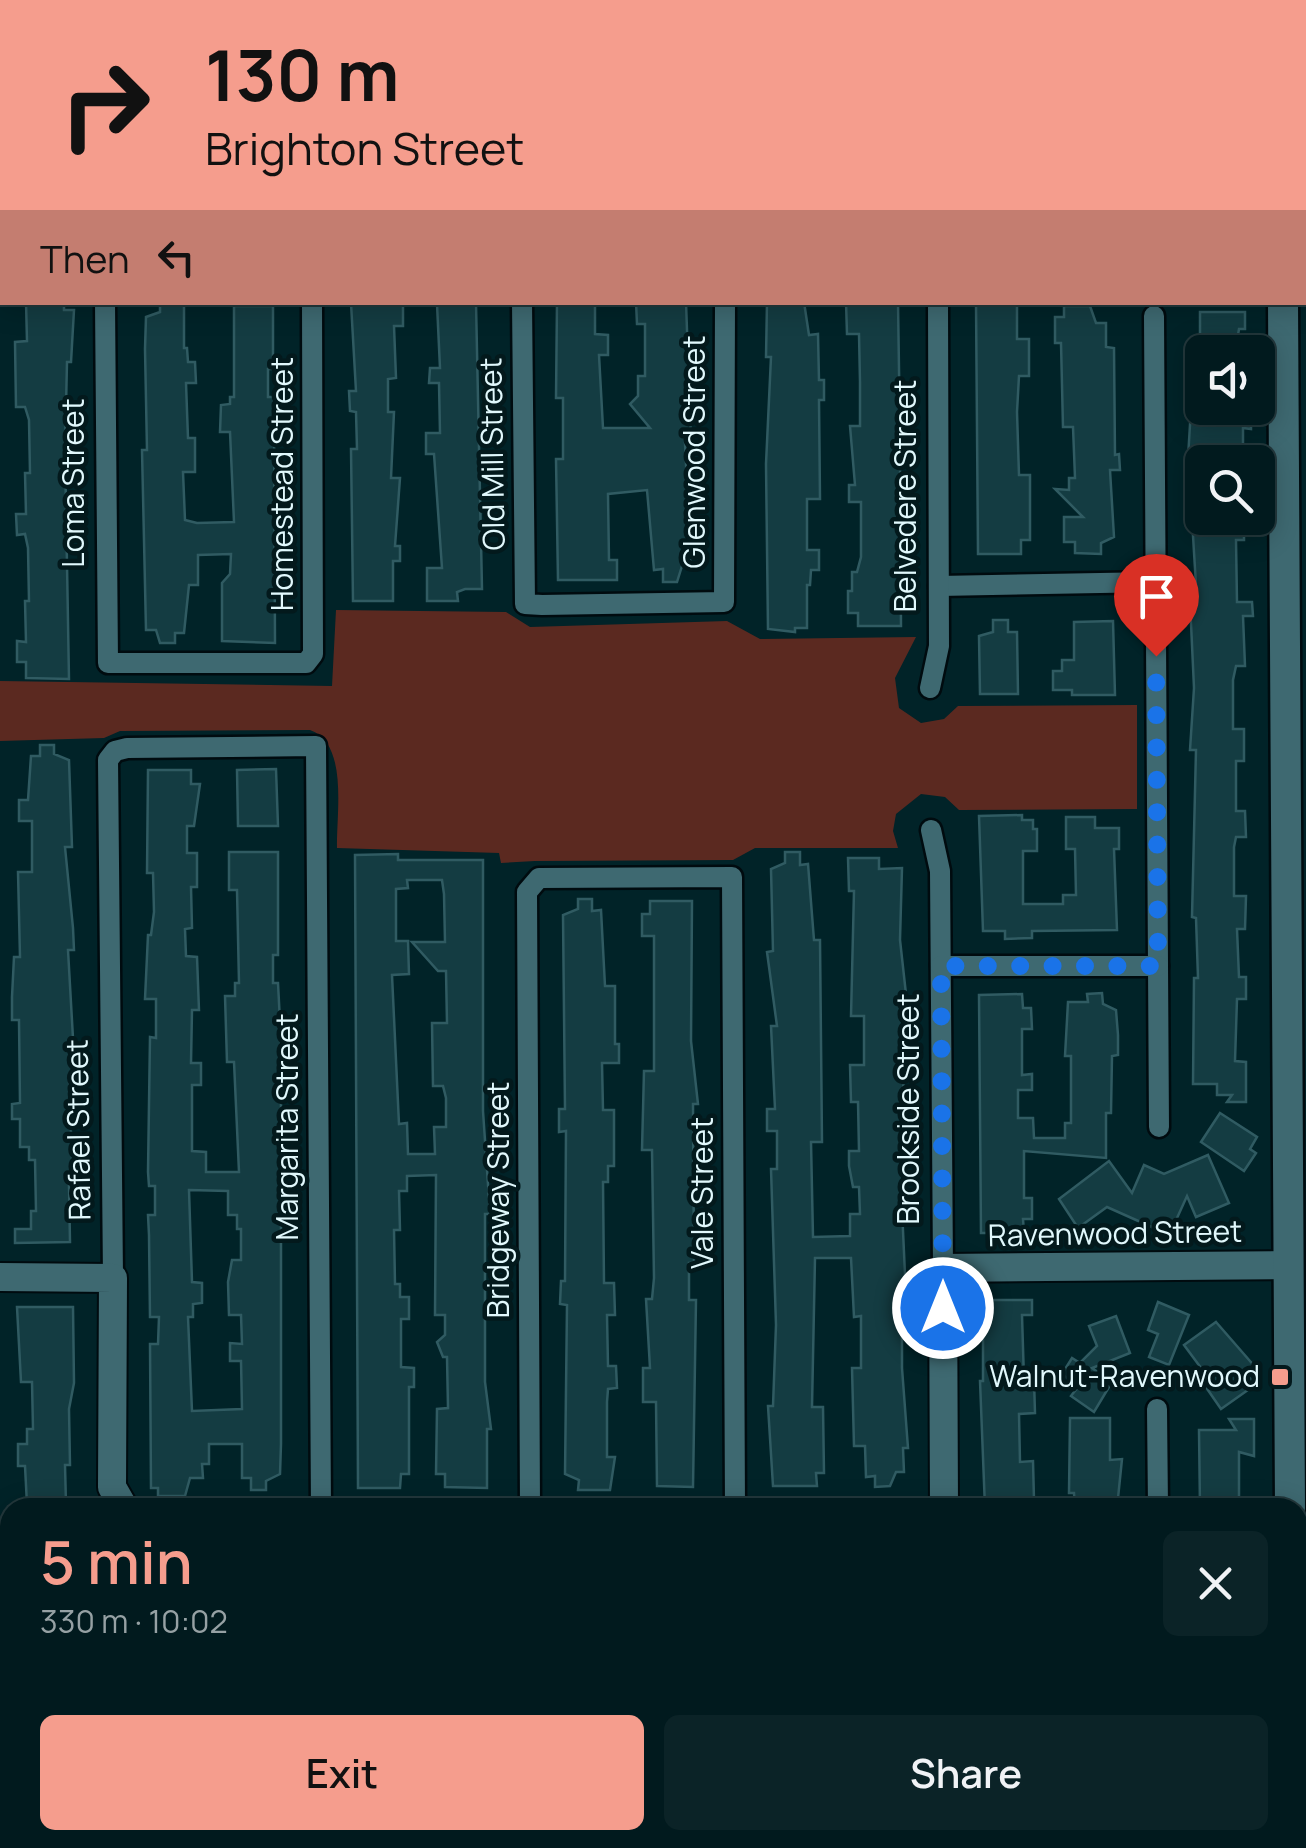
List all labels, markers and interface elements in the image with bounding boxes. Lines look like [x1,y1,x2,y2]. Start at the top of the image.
text: 130 m [205,26,399,122]
icon: right [40,40,170,170]
text: Brighton Street [205,117,524,179]
icon: left [149,230,204,285]
text: Then [40,232,129,284]
map controls [1185,335,1275,535]
button: sound [1185,335,1275,425]
street label: Glenwood Street [673,336,714,568]
street label: Homestead Street [261,357,302,611]
street label: Old Mill Street [469,357,514,551]
street label: Belvedere Street [884,380,925,612]
street label: Loma Street [52,398,93,568]
button: search [1185,445,1275,535]
pin [1114,554,1199,657]
icon: arrive [1129,569,1184,624]
street label: Brookside Street [887,993,928,1225]
street label: Margarita Street [266,1013,307,1241]
street label: Rafael Street [55,1039,100,1221]
street label: Bridgeway Street [477,1082,518,1318]
street label: Vale Street [681,1117,722,1269]
street label: Ravenwood Street [987,1210,1242,1255]
position arrow [891,1256,995,1360]
place label: Walnut-Ravenwood [989,1355,1260,1396]
marker: Walnut-Ravenwood [1269,1366,1291,1388]
text: 5 min [40,1520,193,1602]
button: close [1163,1531,1268,1636]
text: 330 m · 10:02 [40,1599,228,1643]
button: Exit [40,1715,644,1830]
button: Share [664,1715,1268,1830]

